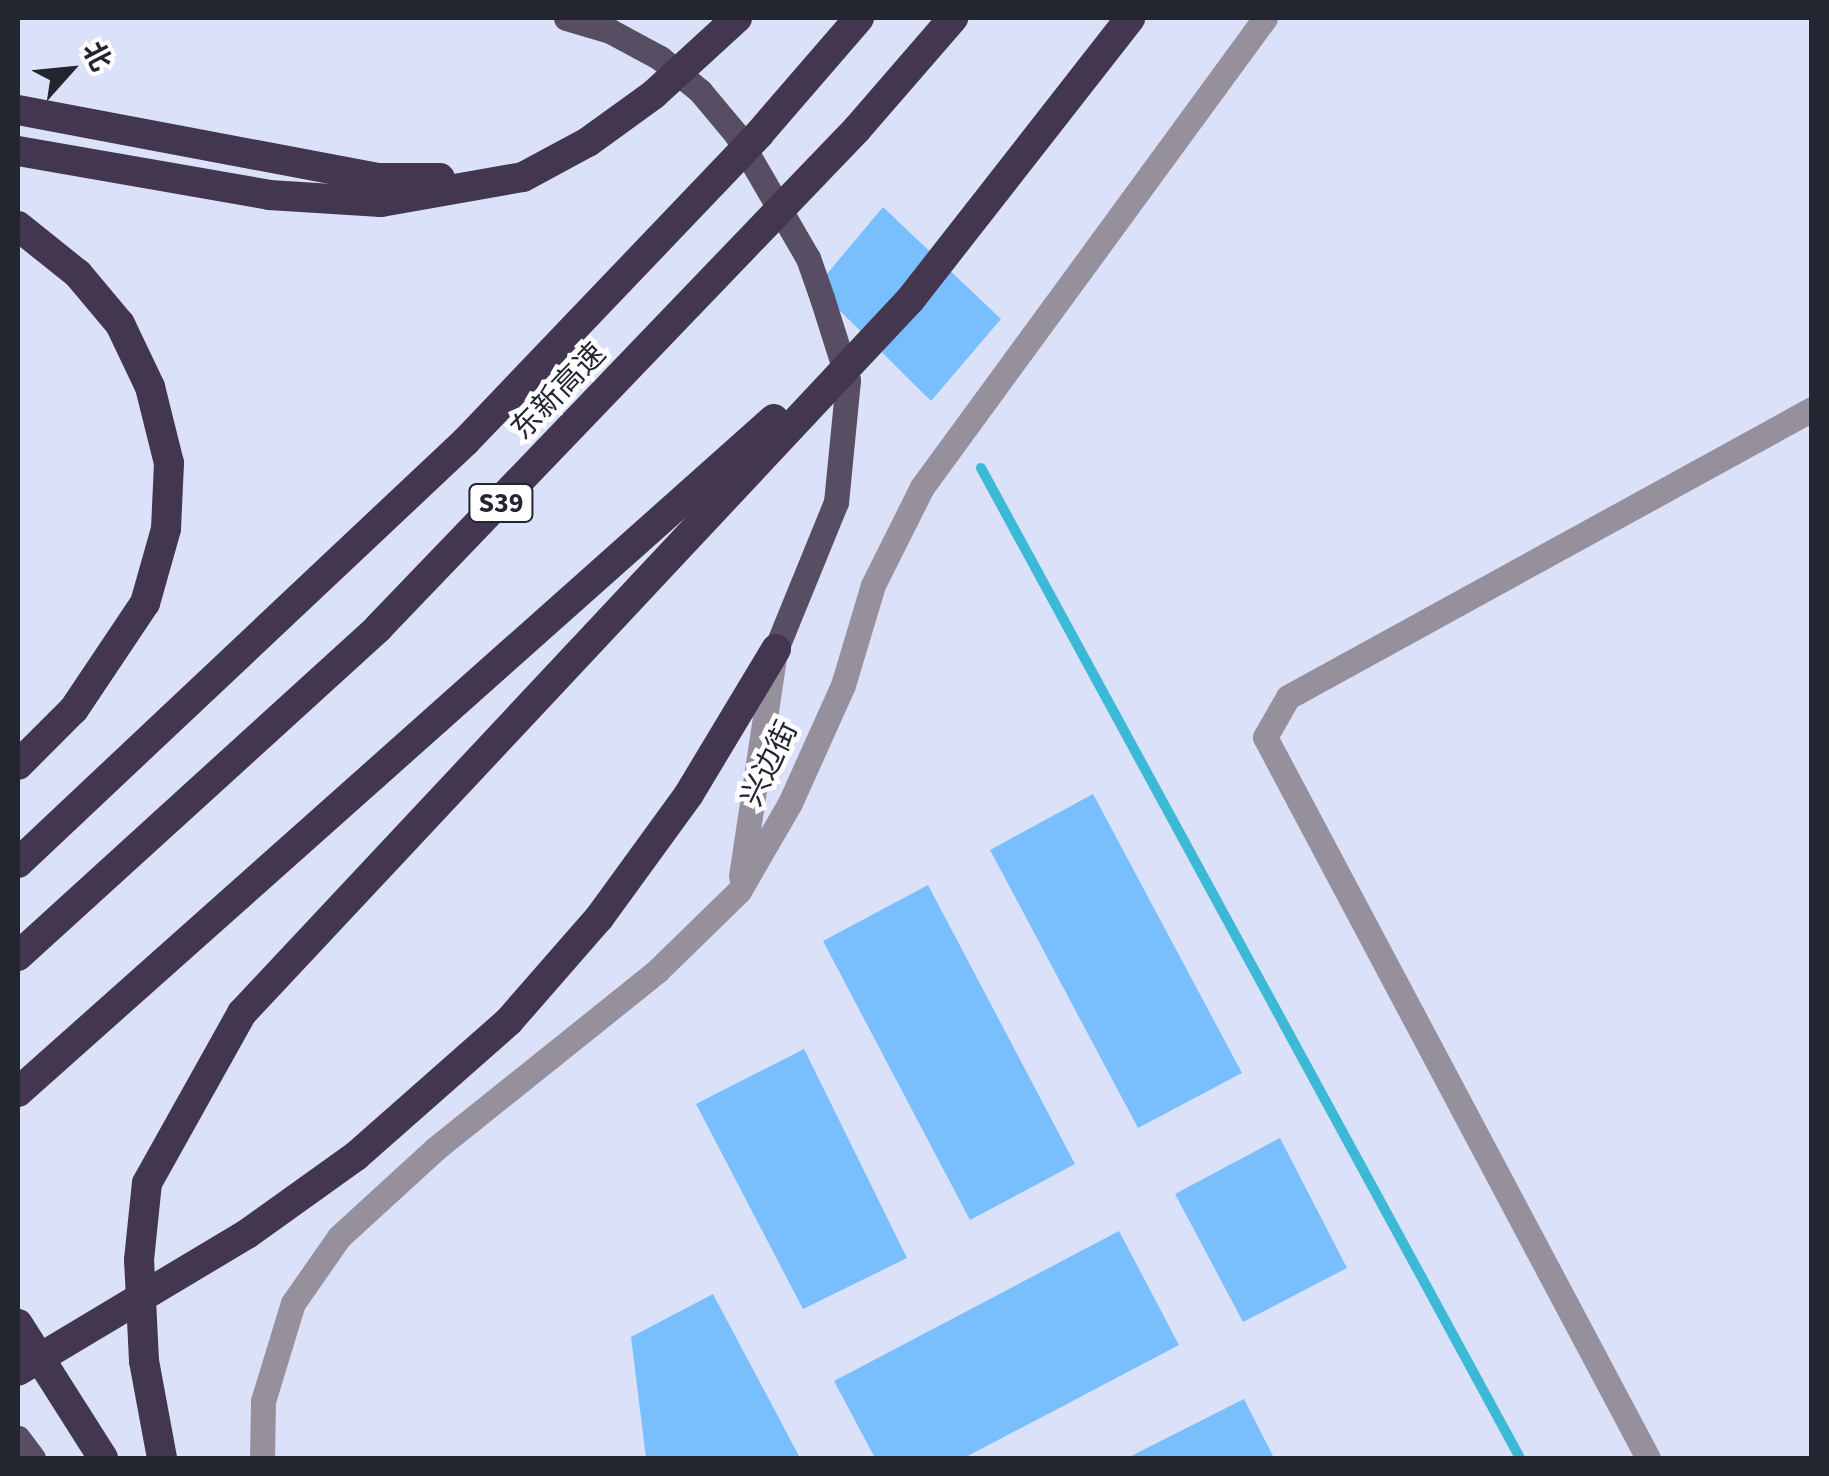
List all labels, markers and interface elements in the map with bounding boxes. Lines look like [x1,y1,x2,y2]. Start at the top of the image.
north arrow [20,20,120,120]
text: 北 [73,35,121,78]
street label: 东新高速 [504,336,614,448]
road number: S39 [466,480,536,526]
street label: 兴边街 [734,716,806,812]

